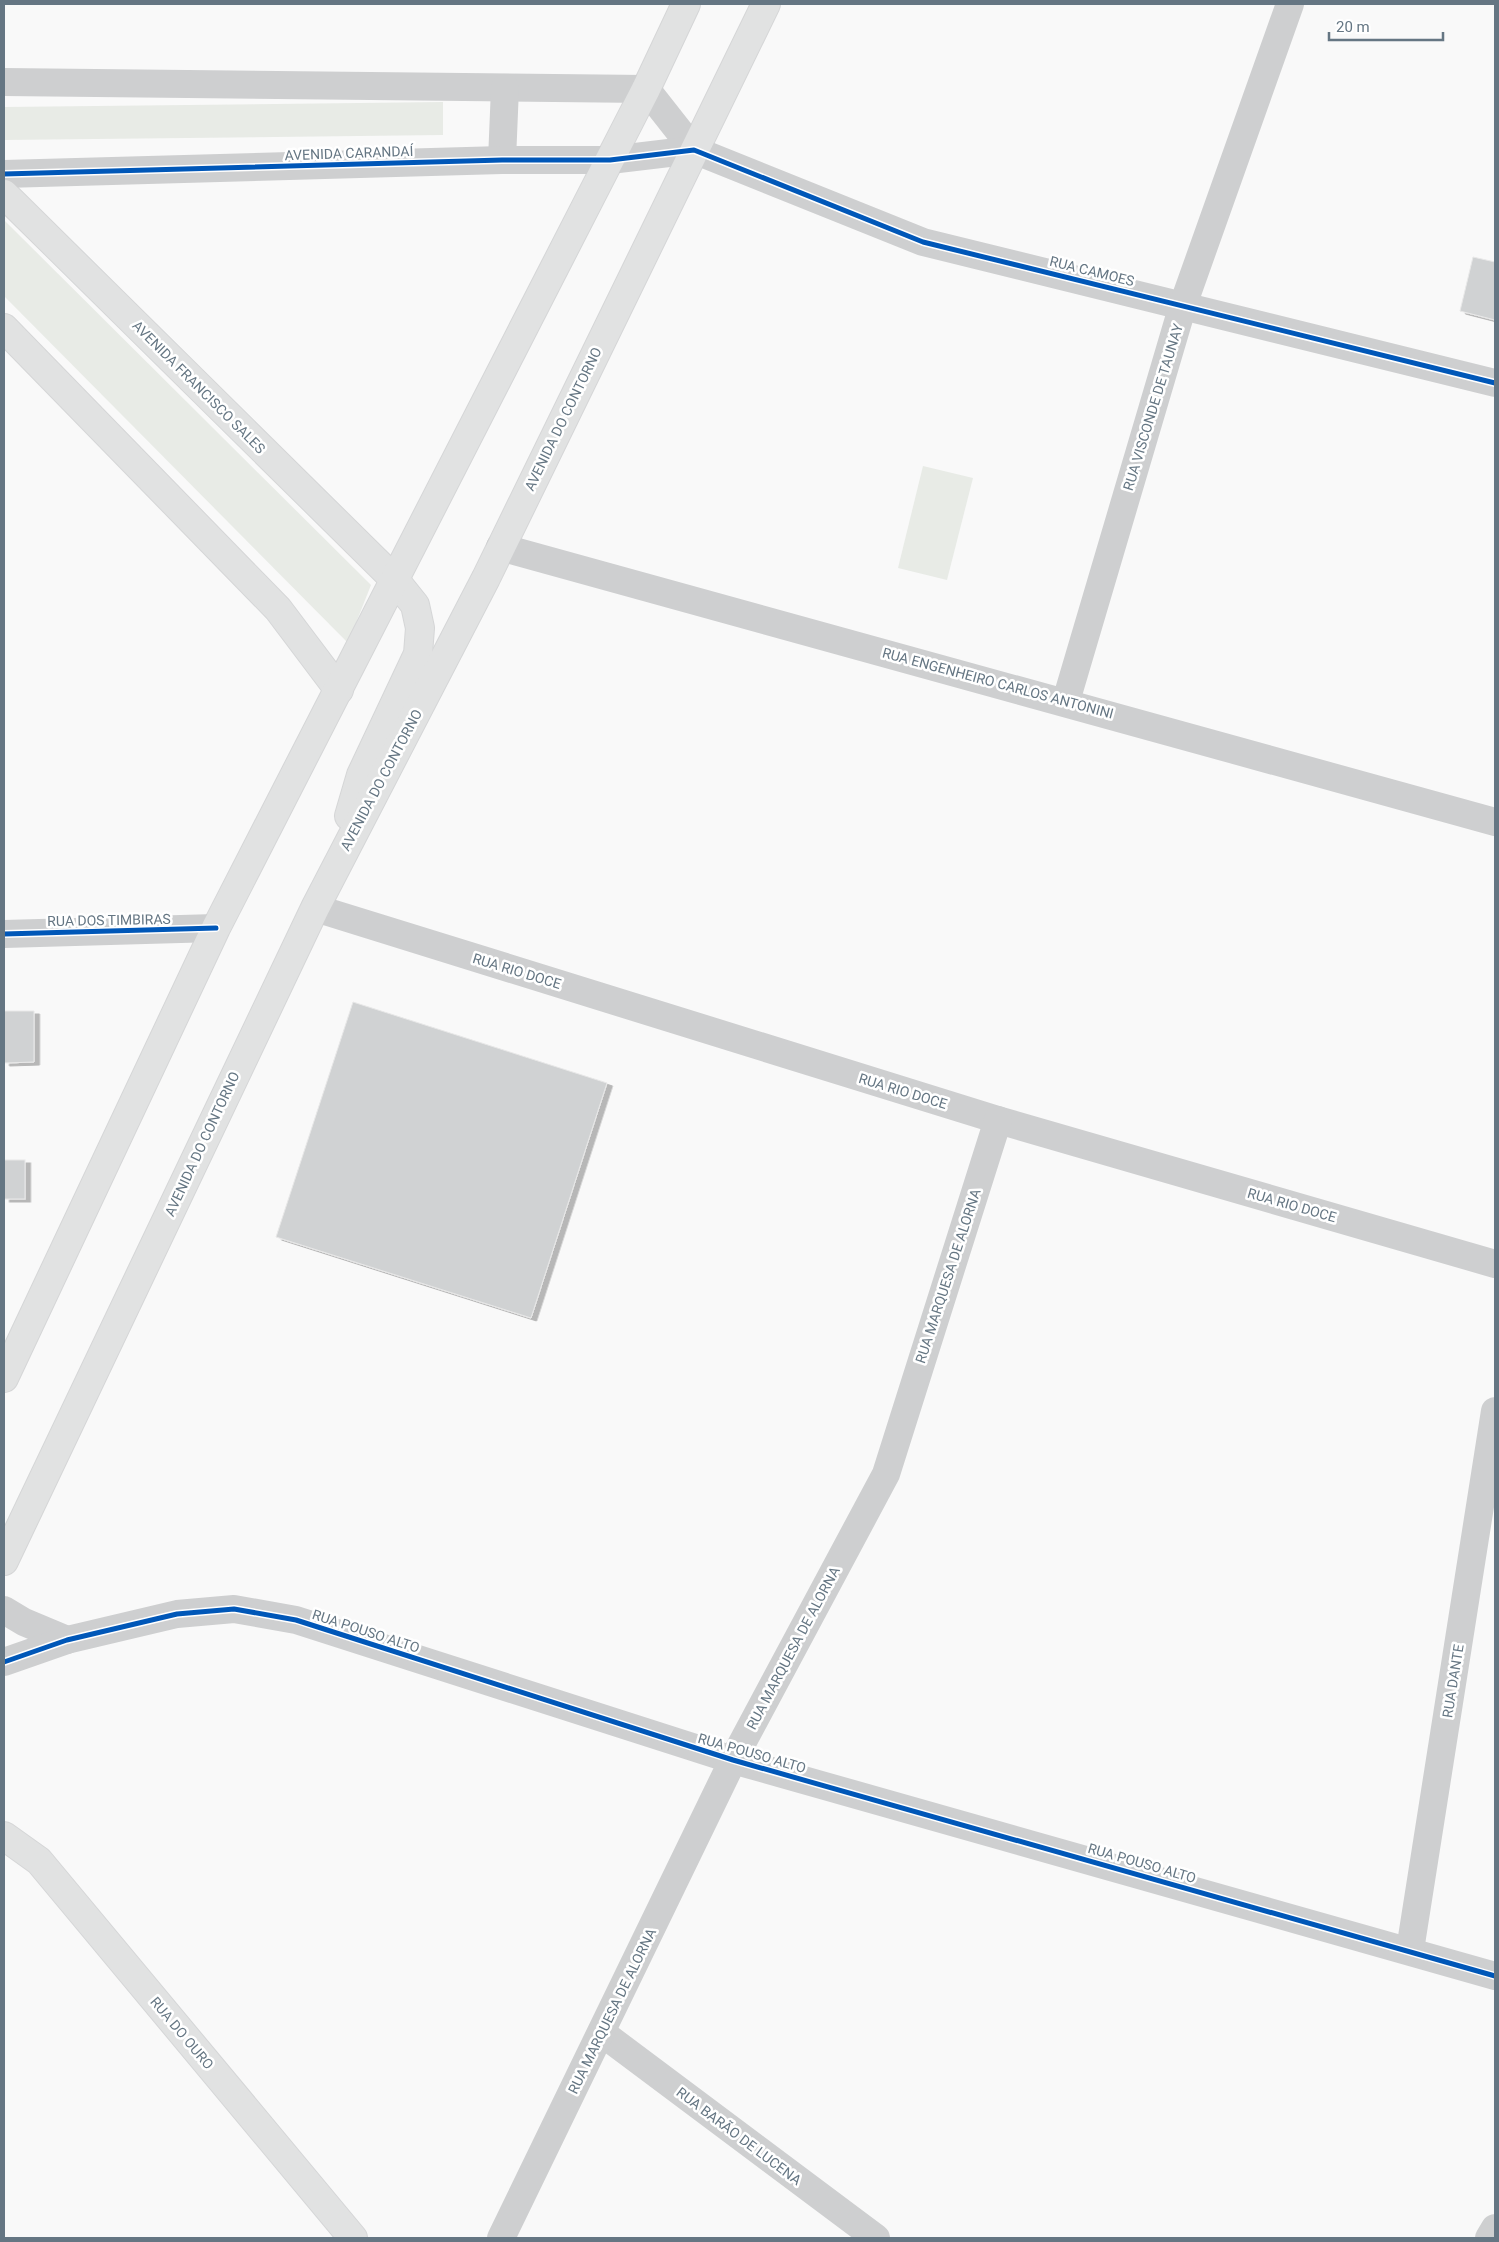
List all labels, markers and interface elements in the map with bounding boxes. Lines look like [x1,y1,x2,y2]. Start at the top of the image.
scale bar [1329,10,1443,42]
text: 20 m [1336,18,1370,36]
street label: AVENIDA CARANDAÍ [284,142,415,163]
street label: RUA CAMOES [1048,253,1136,289]
street label: AVENIDA FRANCISCO SALES [129,317,269,457]
street label: RUA VISCONDE DE TAUNAY [1120,321,1186,492]
street label: AVENIDA DO CONTORNO [521,345,605,493]
street label: RUA ENGENHEIRO CARLOS ANTONINI [881,644,1115,722]
street label: AVENIDA DO CONTORNO [337,707,425,853]
street label: RUA DOS TIMBIRAS [47,911,171,929]
street label: RUA RIO DOCE [471,950,563,992]
street label: AVENIDA DO CONTORNO [161,1069,243,1219]
street label: RUA RIO DOCE [857,1070,949,1112]
street label: RUA RIO DOCE [1246,1185,1338,1225]
street label: RUA MARQUESA DE ALORNA [912,1187,984,1365]
street label: RUA MARQUESA DE ALORNA [743,1564,843,1732]
street label: RUA POUSO ALTO [310,1606,422,1656]
street label: RUA DANTE [1439,1643,1467,1719]
street label: RUA POUSO ALTO [696,1730,808,1776]
street label: RUA POUSO ALTO [1086,1840,1198,1886]
street label: RUA MARQUESA DE ALORNA [565,1926,659,2096]
street label: RUA DO OURO [147,1994,217,2072]
street label: RUA BARÃO DE LUCENA [673,2083,805,2188]

